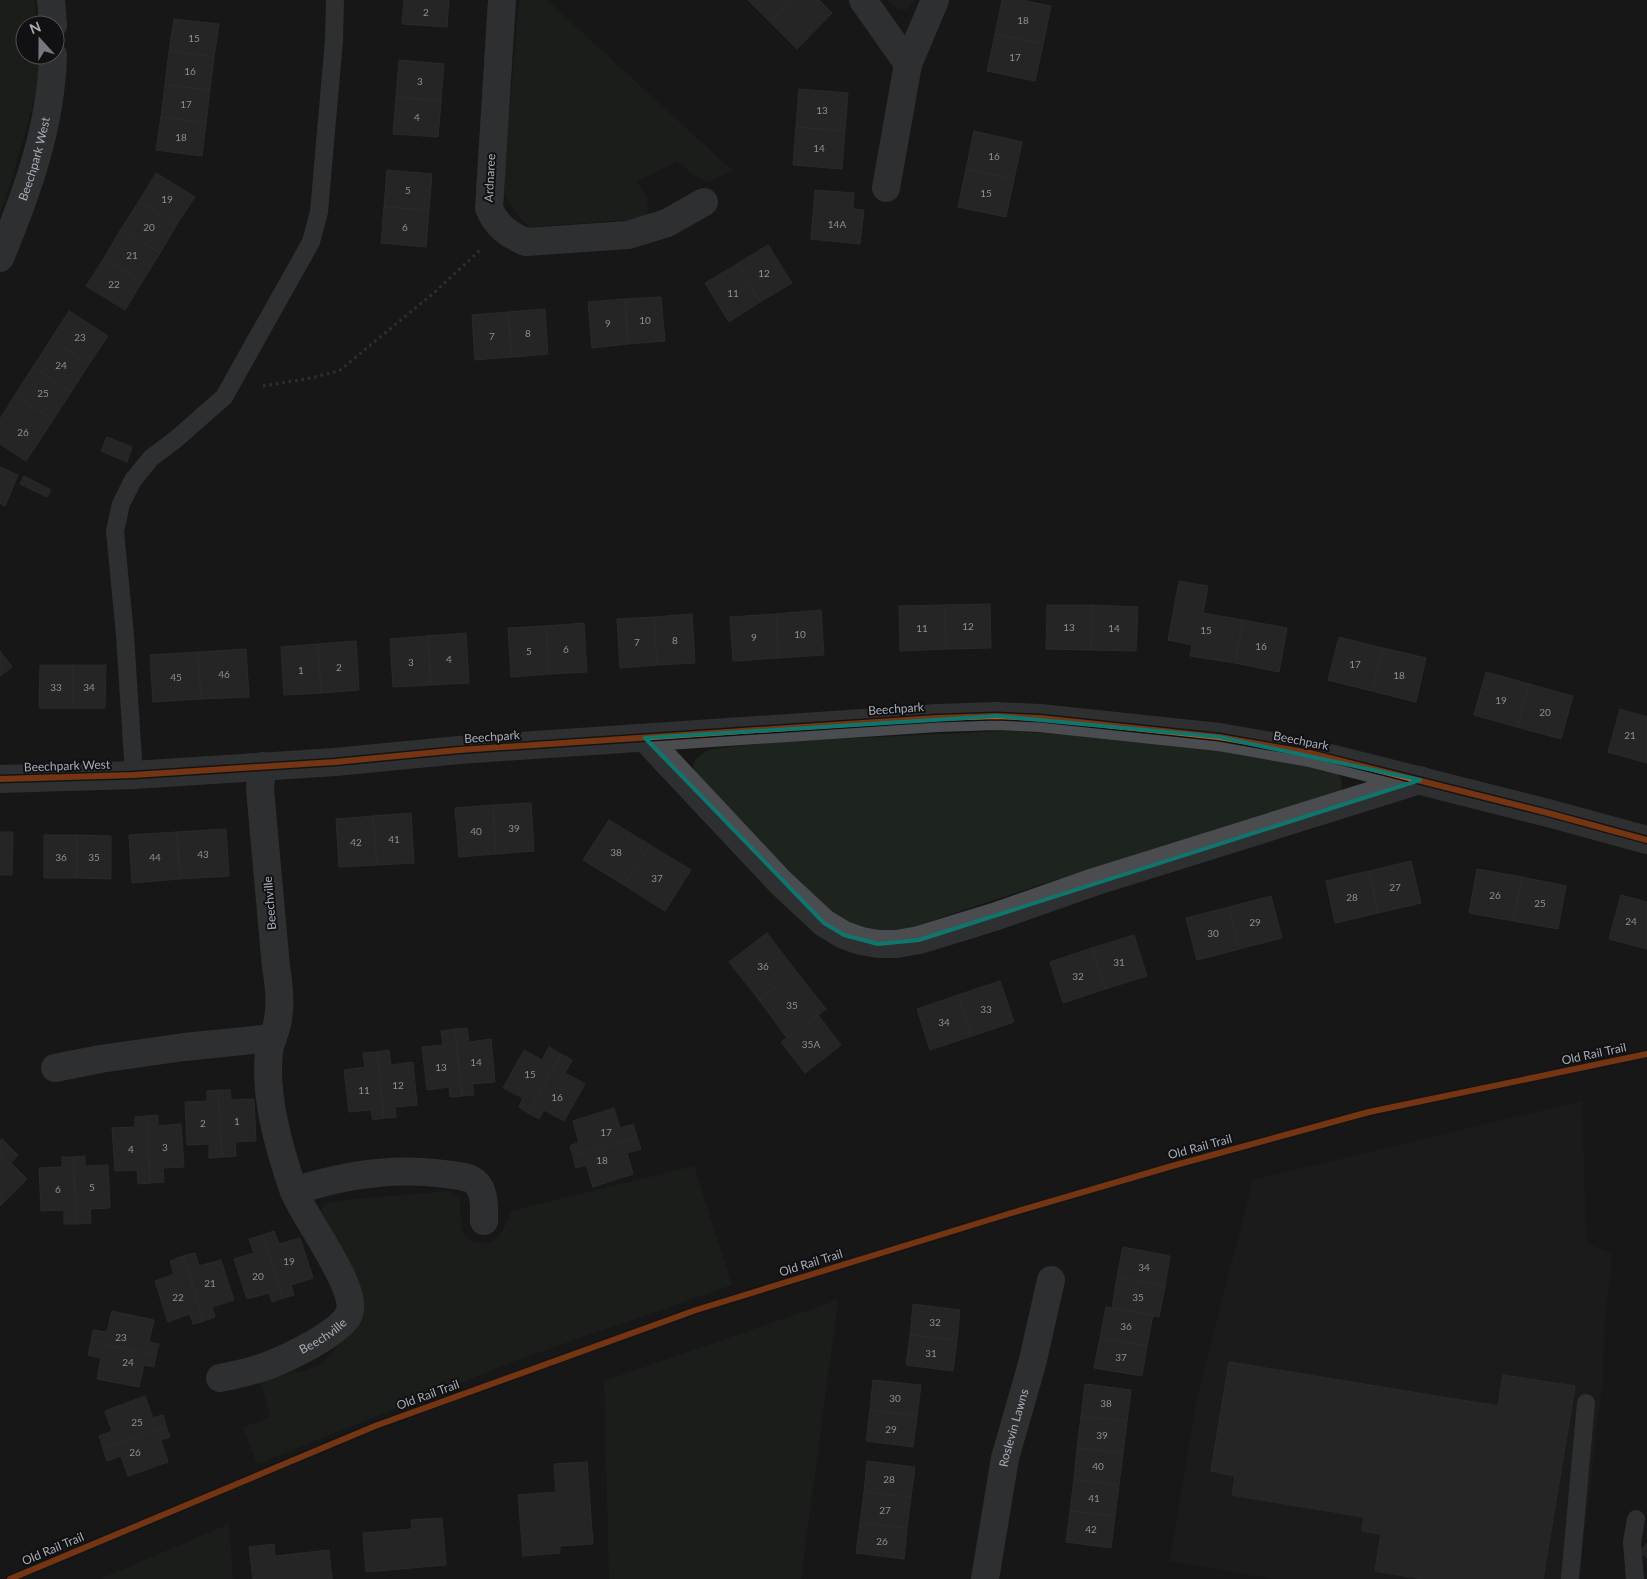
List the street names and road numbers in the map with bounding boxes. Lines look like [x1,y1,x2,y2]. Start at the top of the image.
street label: Beechpark West [15,115,53,203]
street label: Ardnaree [481,153,498,203]
street label: Beechpark [868,699,925,718]
street label: Beechpark [464,727,521,746]
street label: Beechpark [1272,728,1331,753]
street label: Beechpark West [24,756,111,775]
street label: Beechville [260,876,279,930]
street label: Old Rail Trail [1560,1039,1628,1068]
street label: Old Rail Trail [1166,1131,1234,1162]
street label: Old Rail Trail [777,1246,844,1279]
street label: Beechville [296,1315,350,1357]
street label: Old Rail Trail [394,1376,461,1413]
street label: Roslevin Lawns [996,1387,1032,1468]
street label: Old Rail Trail [20,1529,86,1568]

